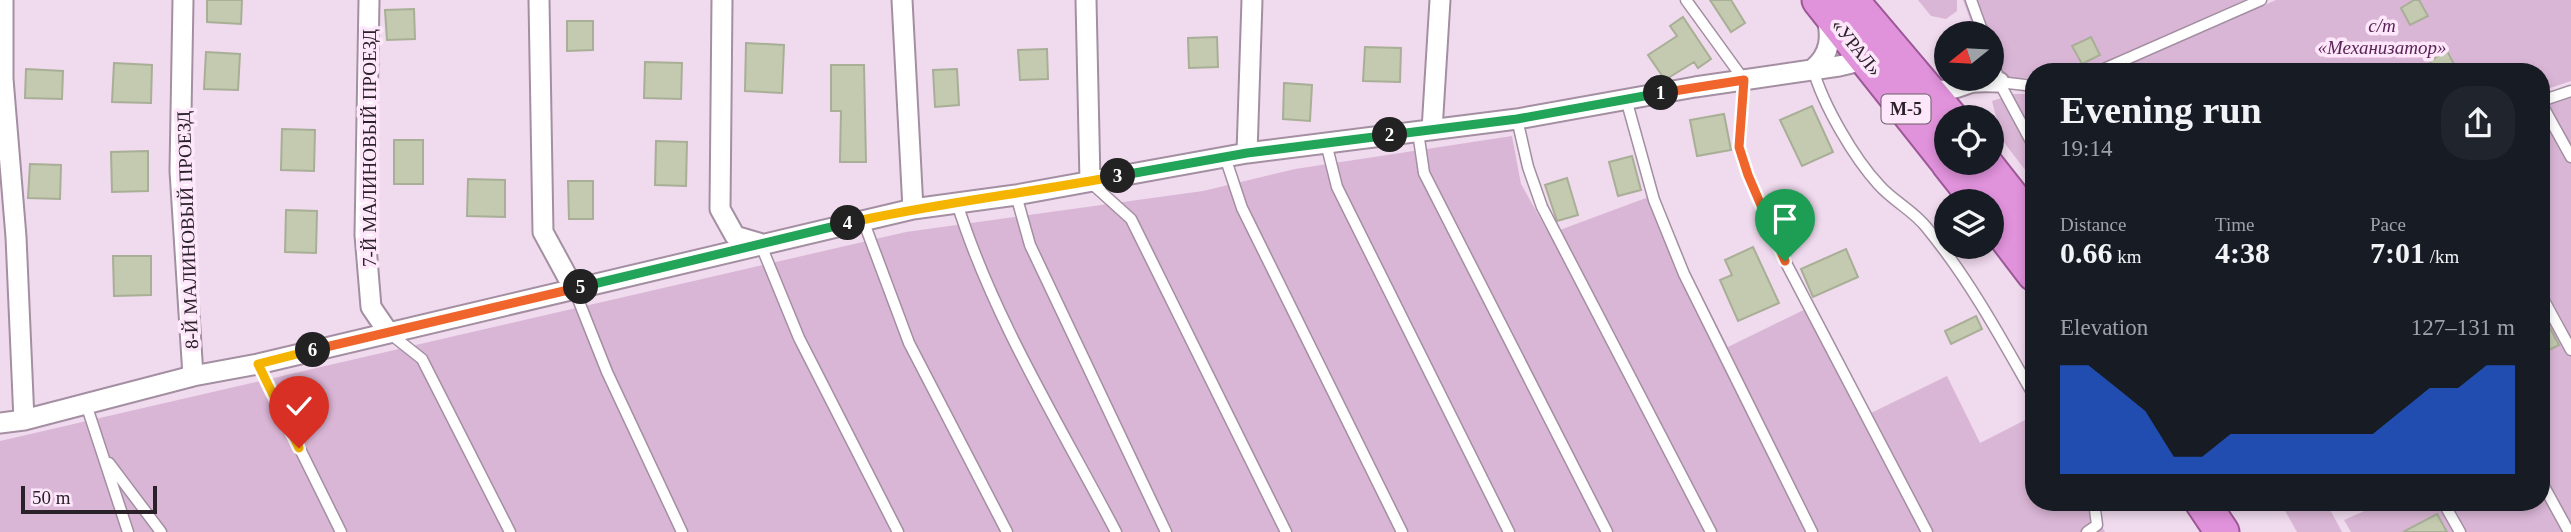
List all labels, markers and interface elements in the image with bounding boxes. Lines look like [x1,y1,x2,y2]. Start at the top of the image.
street label: «УРАЛ» [1827,15,1886,80]
park label: с/т «Механизатор» [2318,15,2446,58]
north arrow [1934,21,2004,91]
map controls [1934,21,2004,259]
street label: 7-Й МАЛИНОВЫЙ ПРОЕЗД [359,29,380,267]
pin: 1 [1644,76,1678,110]
text: 1 [1656,82,1665,103]
button: share [2441,86,2515,160]
text: Evening run [2060,89,2262,131]
road number: М-5 [1882,94,1930,124]
button: locate [1934,105,2004,175]
street label: 8-Й МАЛИНОВЫЙ ПРОЕЗД [173,111,202,349]
pin: 2 [1372,118,1408,152]
text: 2 [1385,124,1394,145]
text: 19:14 [2060,136,2112,161]
pin: 3 [1100,158,1136,194]
text: 3 [1113,165,1122,186]
pin [1755,189,1815,261]
button: layers [1934,189,2004,259]
icon: arrive [1766,200,1804,238]
pin: 4 [830,206,866,241]
text: 4 [843,212,852,233]
text: Distance [2060,214,2126,235]
text: Time [2215,214,2254,235]
text: Pace [2370,214,2406,235]
text: 0.66 [2060,236,2113,269]
text: 4:38 [2215,236,2270,269]
text: 7:01 [2370,236,2425,269]
text: km [2113,246,2142,267]
text: /km [2425,246,2459,267]
pin: 5 [564,270,598,304]
text: 5 [576,276,585,297]
text: Elevation [2060,315,2148,340]
text: 127–131 m [2411,315,2515,340]
pin: 6 [296,332,330,368]
text: 6 [308,339,317,360]
pin [269,376,329,448]
icon: check [280,387,318,425]
scale bar [21,483,158,515]
text: 50 m [32,487,71,508]

